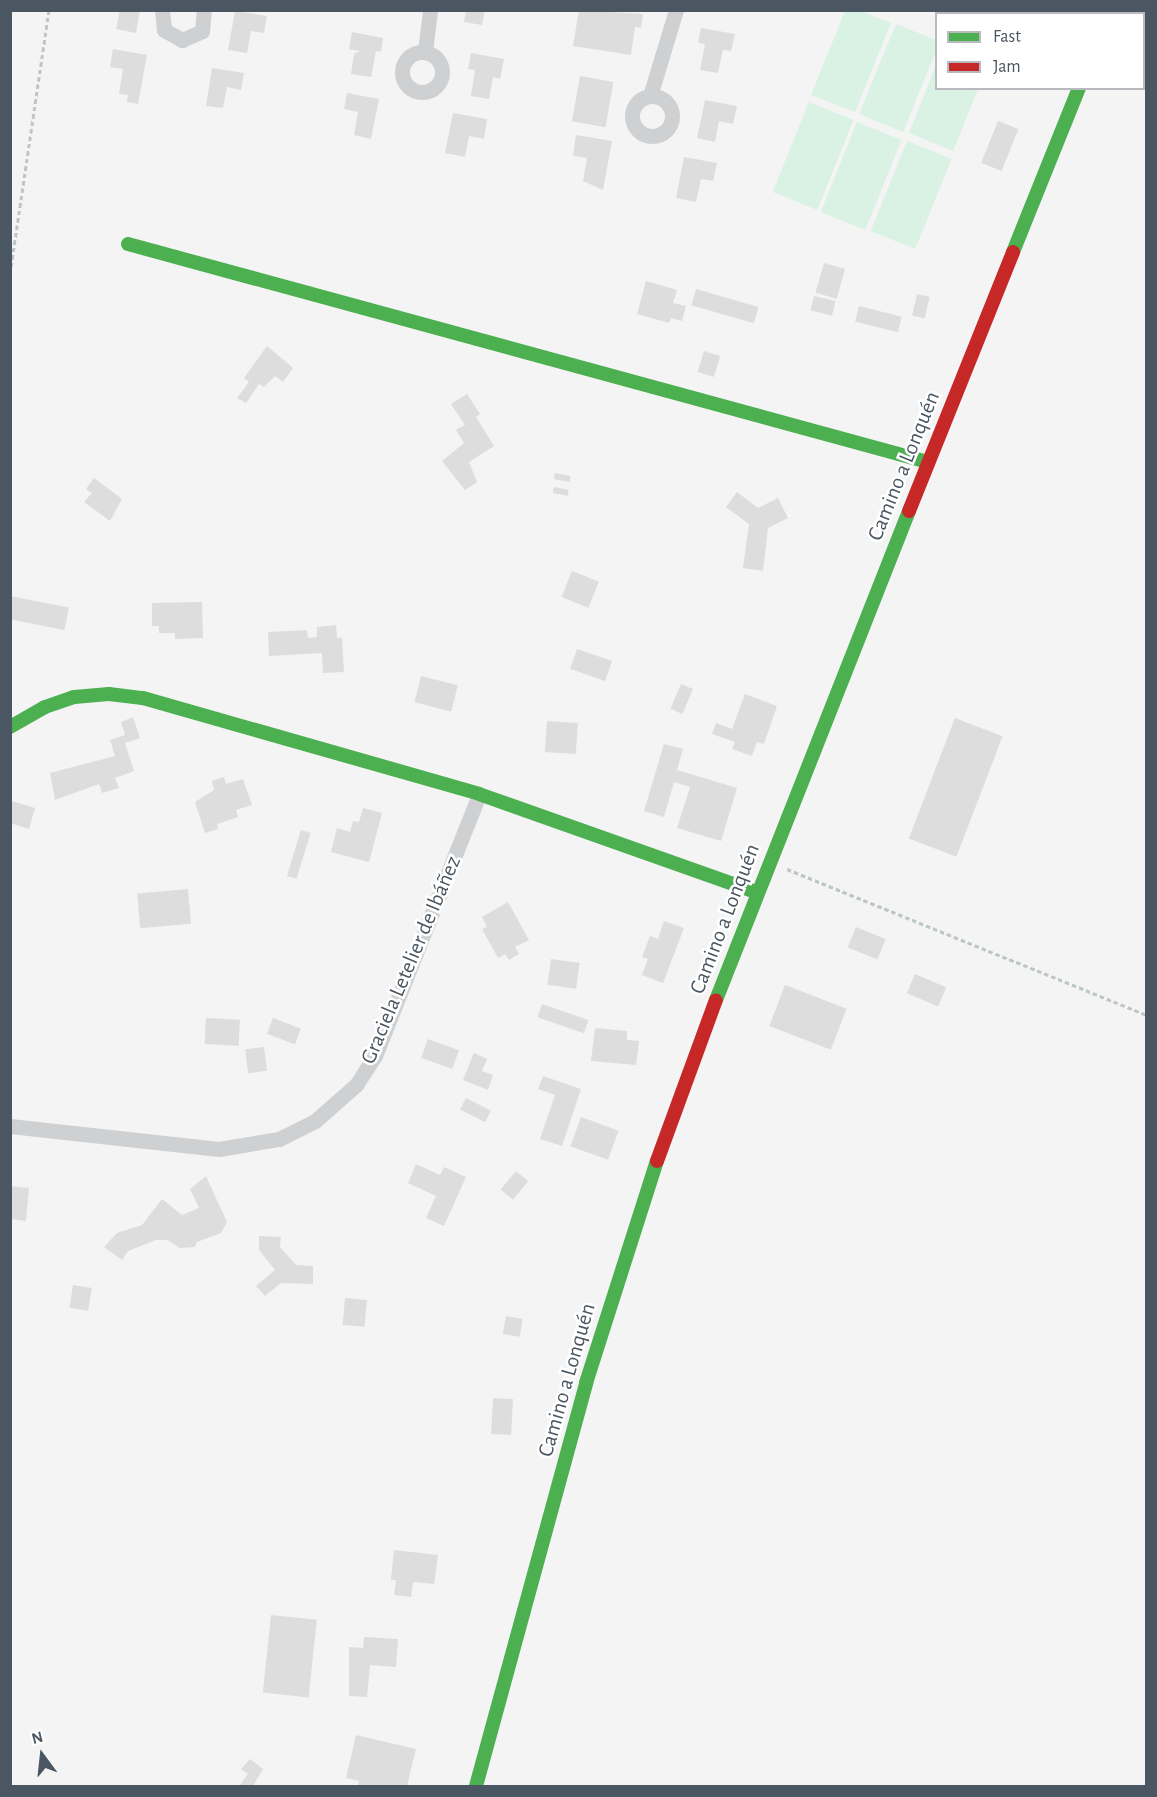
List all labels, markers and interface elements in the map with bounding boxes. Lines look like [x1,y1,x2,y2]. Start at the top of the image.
legend [935,12,1145,90]
text: Fast [993,28,1021,46]
text: Jam [993,58,1021,76]
street label: Camino a Lonquén [862,388,946,544]
street label: Camino a Lonquén [684,840,766,998]
street label: Graciela Letelier de Ibáñez [355,852,467,1068]
street label: Camino a Lonquén [532,1300,602,1460]
north arrow [12,1725,72,1785]
text: N [30,1728,45,1747]

